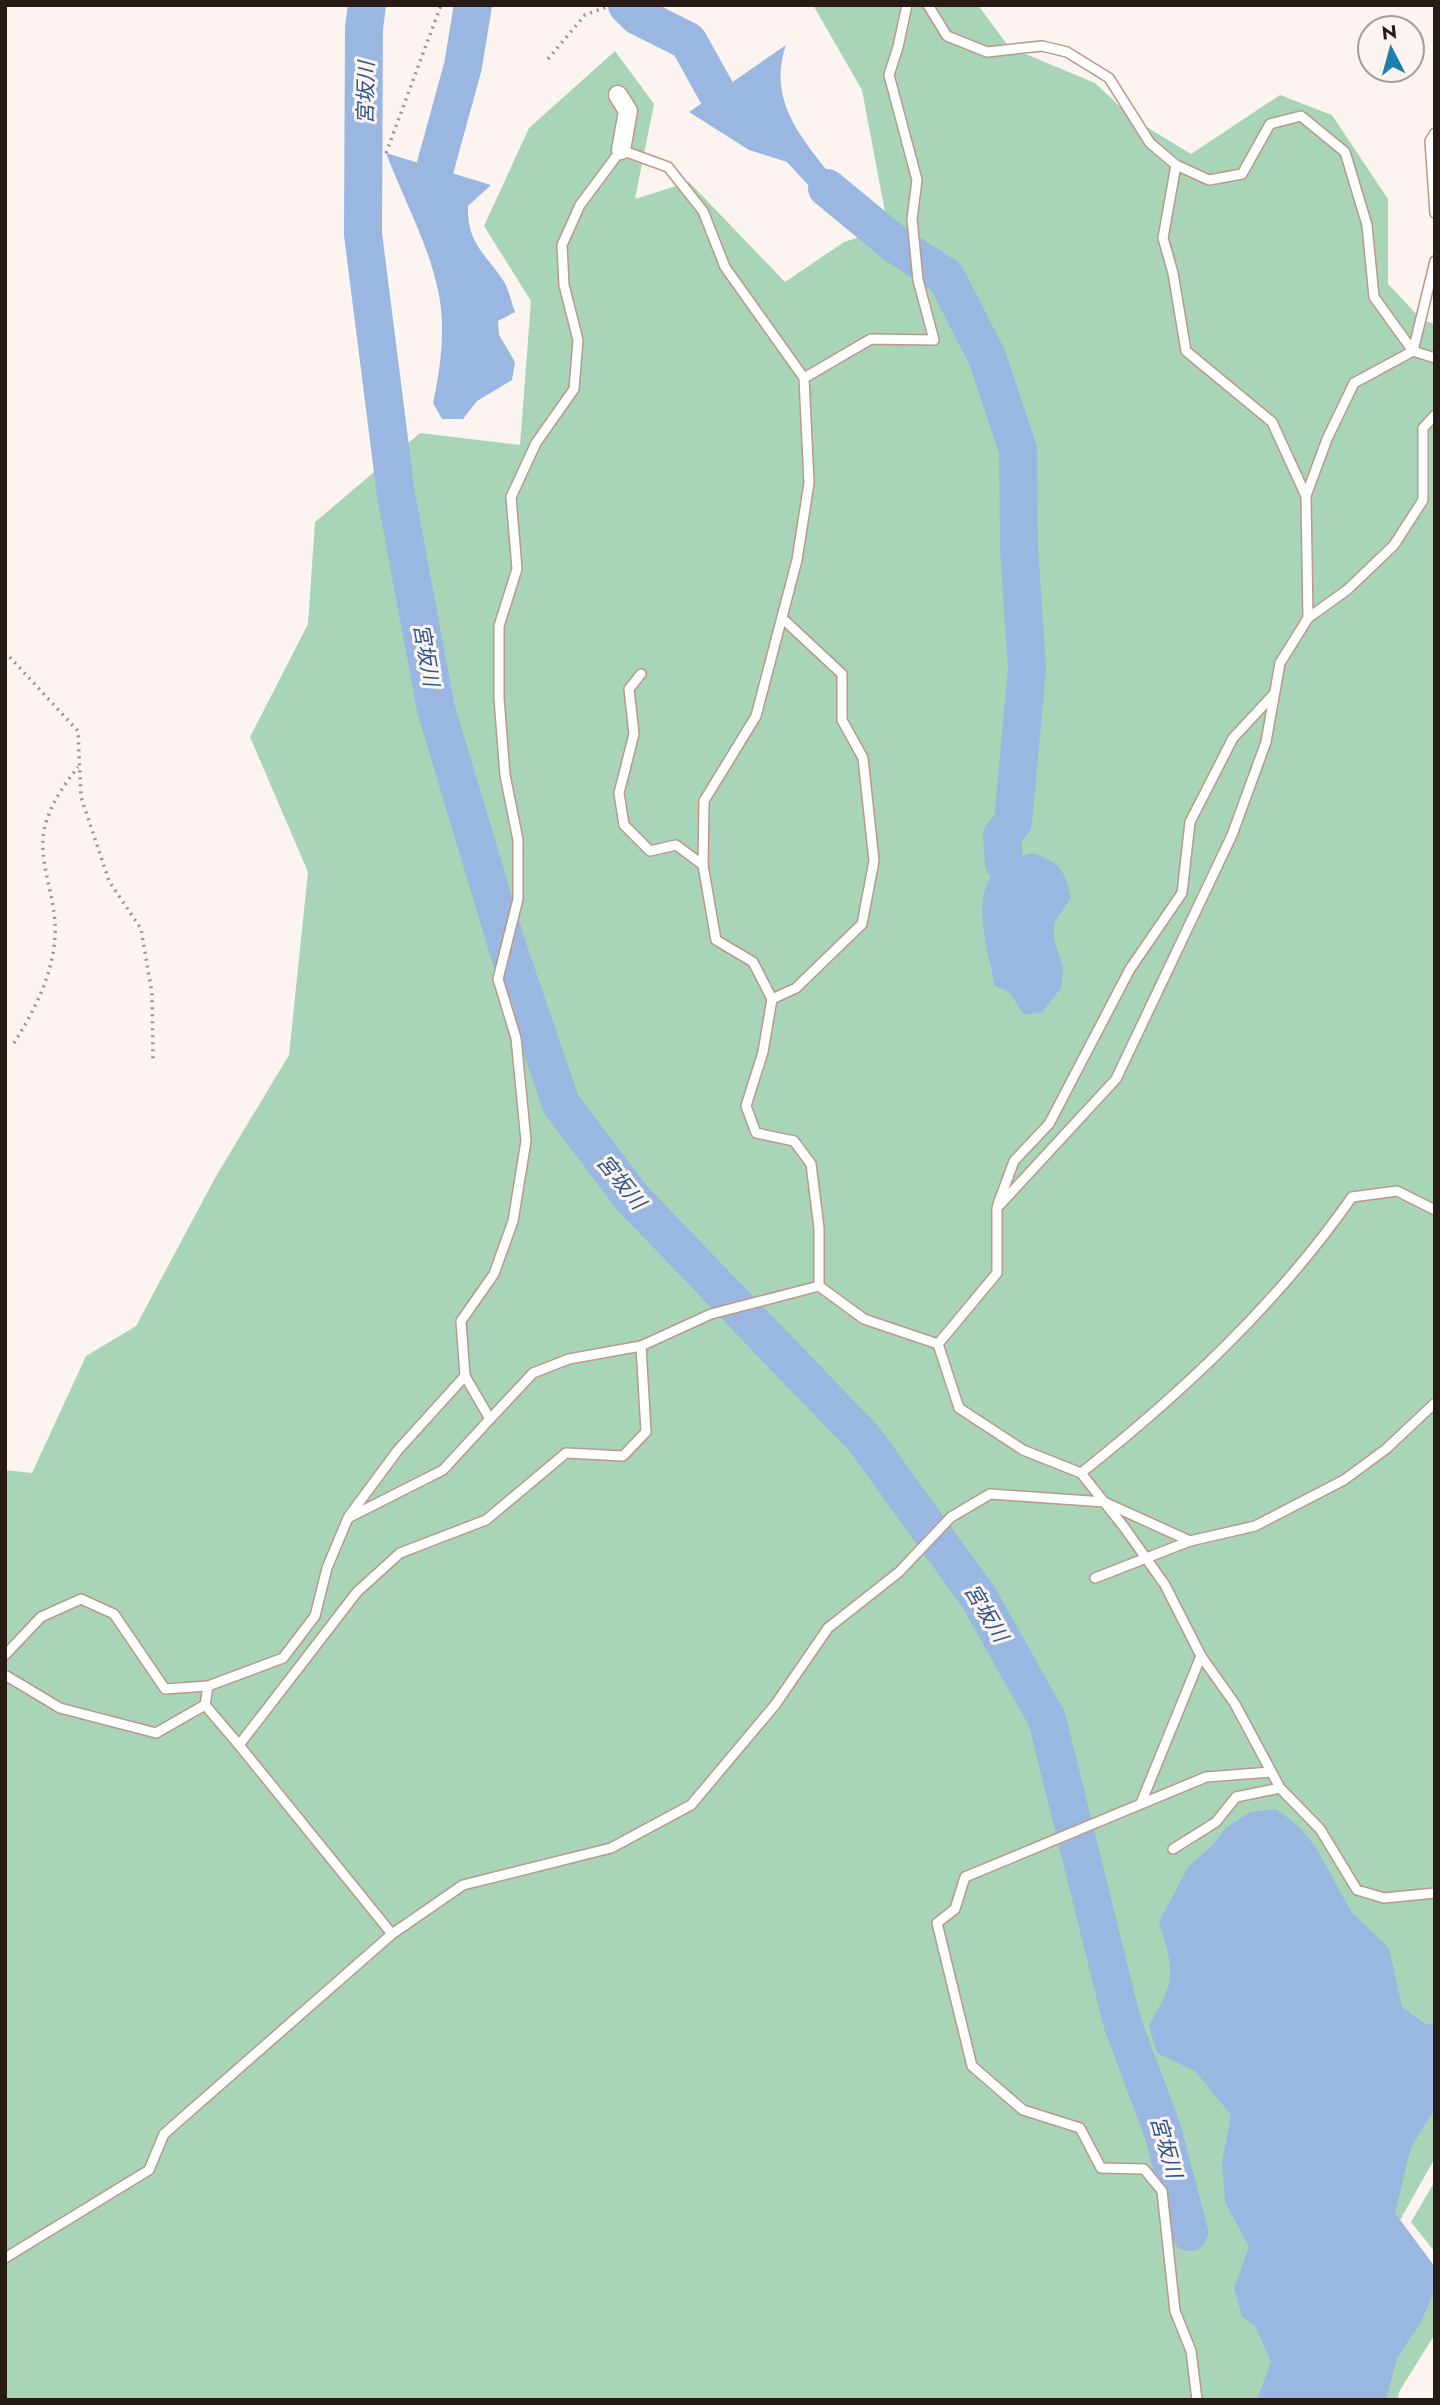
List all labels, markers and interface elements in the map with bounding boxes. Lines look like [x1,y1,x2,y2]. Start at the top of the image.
north arrow [1356,14,1426,84]
text: N [1380,18,1398,47]
water label: 宮坂川 [350,59,382,125]
water label: 宮坂川 [406,621,447,691]
water label: 宮坂川 [590,1148,654,1217]
water label: 宮坂川 [957,1578,1016,1649]
water label: 宮坂川 [1143,2113,1190,2183]

